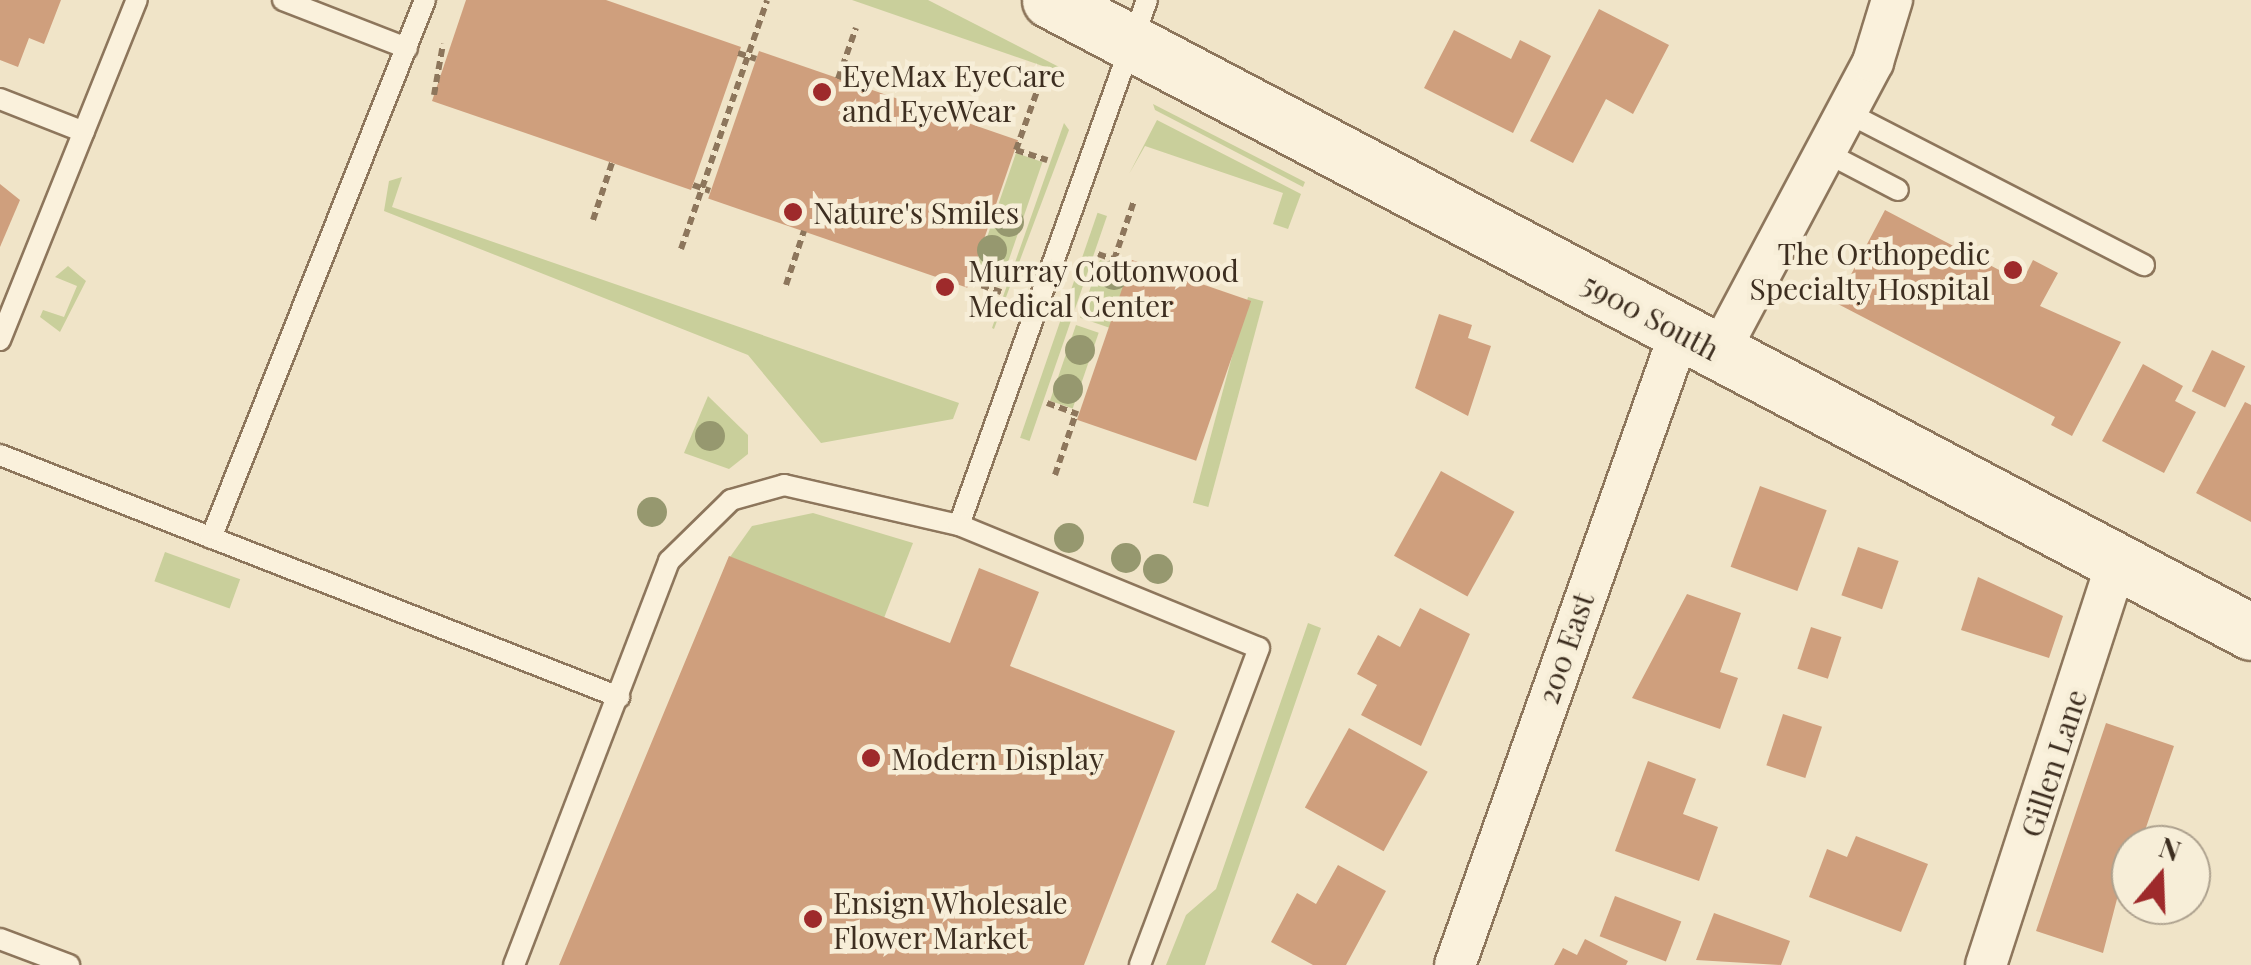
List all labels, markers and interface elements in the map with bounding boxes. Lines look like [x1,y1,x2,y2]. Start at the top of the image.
place label: EyeMax EyeCare and EyeWear [842,57,1066,128]
marker: EyeMax EyeCare and EyeWear [811,81,833,103]
place label: Nature's Smiles [813,194,1019,230]
marker: Nature's Smiles [782,201,804,223]
place label: The Orthopedic Specialty Hospital [1749,235,1990,306]
place label: Murray Cottonwood Medical Center [968,252,1240,322]
marker: The Orthopedic Specialty Hospital [2000,257,2026,283]
street label: 5900 South [1577,265,1725,367]
marker: Murray Cottonwood Medical Center [932,274,958,300]
street label: 200 East [1529,588,1601,708]
street label: Gillen Lane [2012,685,2094,841]
place label: Modern Display [891,740,1104,776]
marker: Modern Display [860,747,882,769]
north arrow [2111,825,2211,925]
text: N [2155,827,2186,869]
place label: Ensign Wholesale Flower Market [833,884,1069,954]
marker: Ensign Wholesale Flower Market [802,908,824,930]

